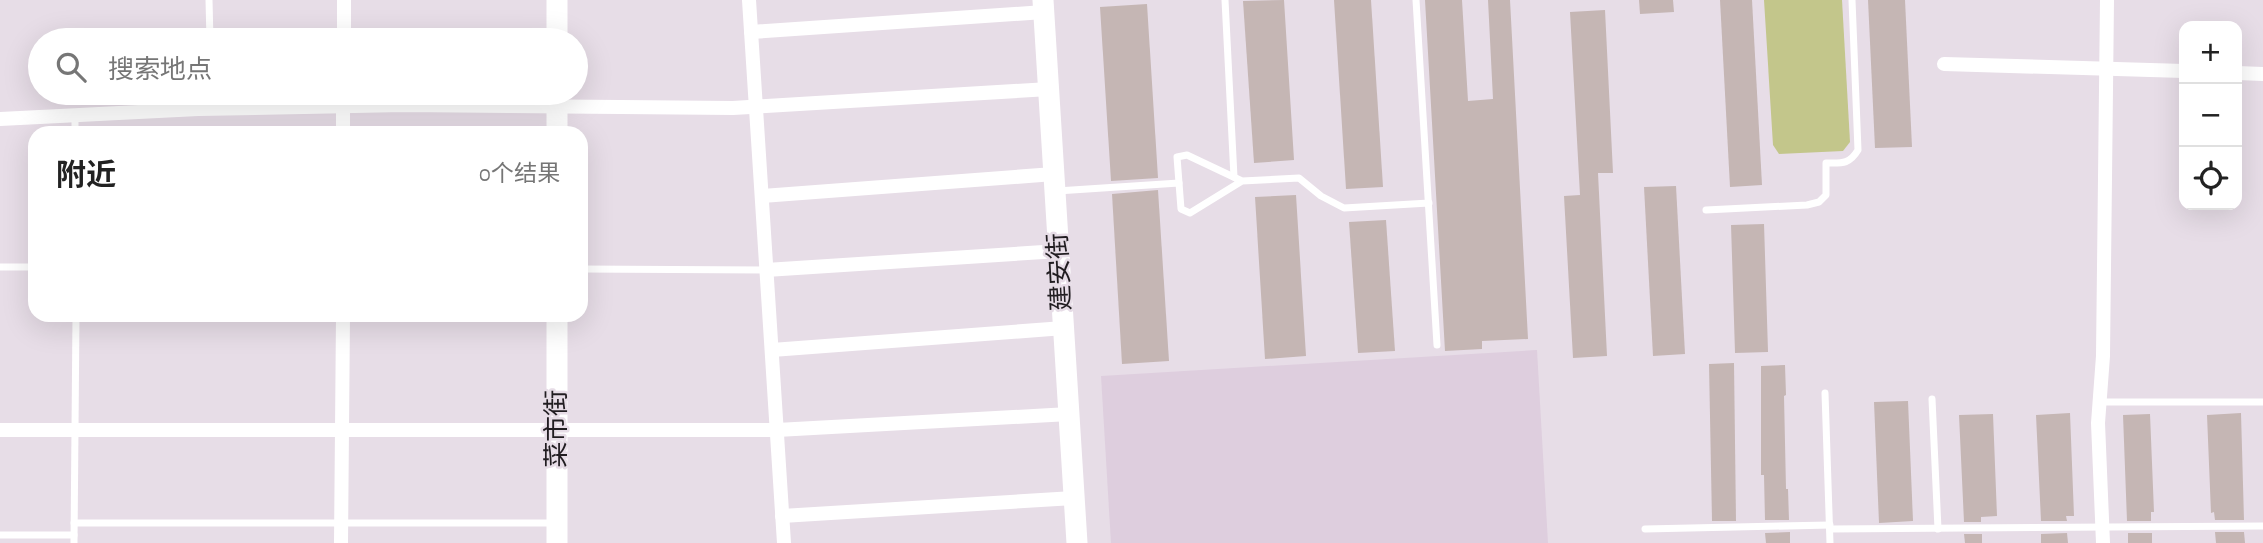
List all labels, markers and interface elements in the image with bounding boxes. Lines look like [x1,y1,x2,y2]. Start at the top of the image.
map controls [2179,21,2242,210]
button: + [2179,21,2242,84]
search box [28,28,588,105]
icon: search [52,48,90,86]
text: 搜索地点 [108,57,212,83]
button: − [2179,84,2242,147]
button: locate [2179,147,2242,210]
text: 附近 [56,161,116,191]
text: 0个结果 [479,163,560,186]
street label: 建安街 [1044,232,1075,312]
street label: 菜市街 [542,390,570,468]

